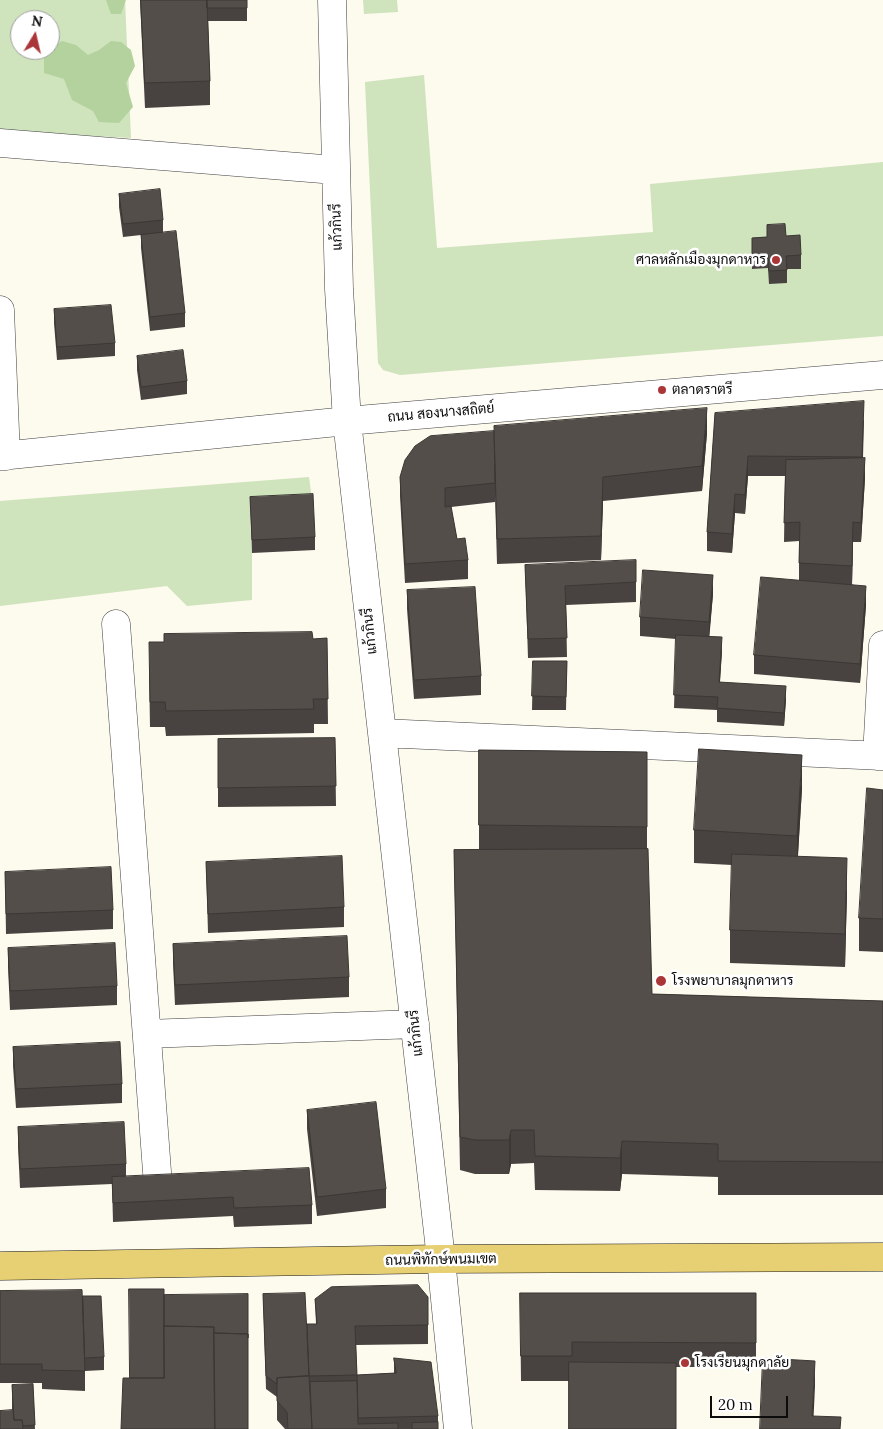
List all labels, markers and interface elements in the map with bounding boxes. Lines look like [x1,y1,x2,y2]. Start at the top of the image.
north arrow [10,10,60,60]
text: N [30,11,44,31]
street label: แก้วกินรี [328,203,346,251]
place label: ศาลหลักเมืองมุกดาหาร [636,252,766,268]
marker: ศาลหลักเมืองมุกดาหาร [770,254,782,266]
place label: ตลาดราตรี [672,382,733,398]
marker: ตลาดราตรี [656,384,668,396]
street label: ถนน สองนางสถิตย์ [387,400,495,426]
street label: แก้วกินรี [359,607,381,655]
place label: โรงพยาบาลมุกดาหาร [672,973,793,989]
marker: โรงพยาบาลมุกดาหาร [654,974,668,988]
street label: แก้วกินรี [405,1009,427,1057]
street label: ถนนพิทักษ์พนมเขต [385,1251,497,1269]
place label: โรงเรียนมุกดาลัย [695,1355,789,1371]
marker: โรงเรียนมุกดาลัย [679,1357,691,1369]
scale bar [713,1386,790,1418]
text: 20 m [718,1395,753,1414]

